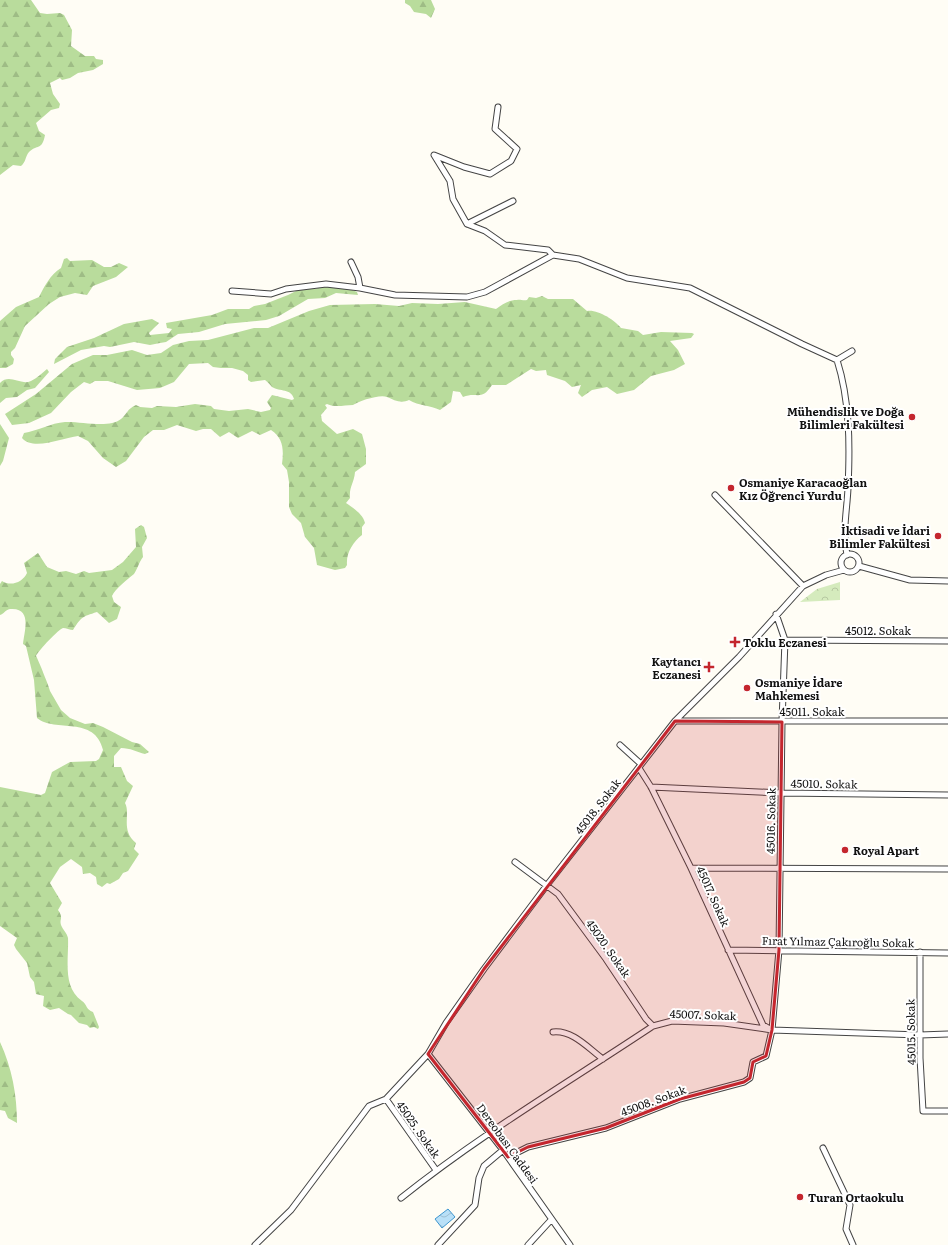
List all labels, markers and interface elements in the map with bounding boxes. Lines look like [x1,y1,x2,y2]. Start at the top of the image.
place label: Mühendislik ve Doğa Bilimleri Fakültesi [787,403,905,432]
marker: Mühendislik ve Doğa Bilimleri Fakültesi [907,412,917,422]
place label: Osmaniye Karacaoğlan Kız Öğrenci Yurdu [739,474,867,503]
marker: Osmaniye Karacaoğlan Kız Öğrenci Yurdu [726,483,736,493]
place label: İktisadi ve İdari Bilimler Fakültesi [829,522,930,551]
marker: İktisadi ve İdari Bilimler Fakültesi [933,531,943,541]
street label: 45012. Sokak [845,622,911,638]
place label: Toklu Eczanesi [743,634,827,650]
marker: Toklu Eczanesi [730,637,740,647]
place label: Kaytancı Eczanesi [651,653,701,682]
marker: Kaytancı Eczanesi [704,662,714,672]
place label: Osmaniye İdare Mahkemesi [755,674,843,703]
marker: Osmaniye İdare Mahkemesi [742,683,752,693]
street label: 45011. Sokak [779,703,845,719]
street label: 45010. Sokak [790,774,858,792]
street label: 45018. Sokak [570,775,624,837]
street label: 45016. Sokak [761,787,779,854]
place label: Royal Apart [853,842,919,858]
marker: Royal Apart [840,845,850,855]
street label: 45017. Sokak [694,863,735,929]
street label: 45020. Sokak [583,916,635,981]
street label: Fırat Yılmaz Çakıroğlu Sokak [762,932,915,950]
street label: 45015. Sokak [901,999,919,1065]
street label: 45007. Sokak [669,1005,737,1023]
street label: 45008. Sokak [618,1081,688,1119]
street label: 45025. Sokak [393,1097,445,1161]
street label: Dereobası Caddesi [474,1100,543,1186]
place label: Turan Ortaokulu [808,1189,904,1205]
marker: Turan Ortaokulu [795,1192,805,1202]

